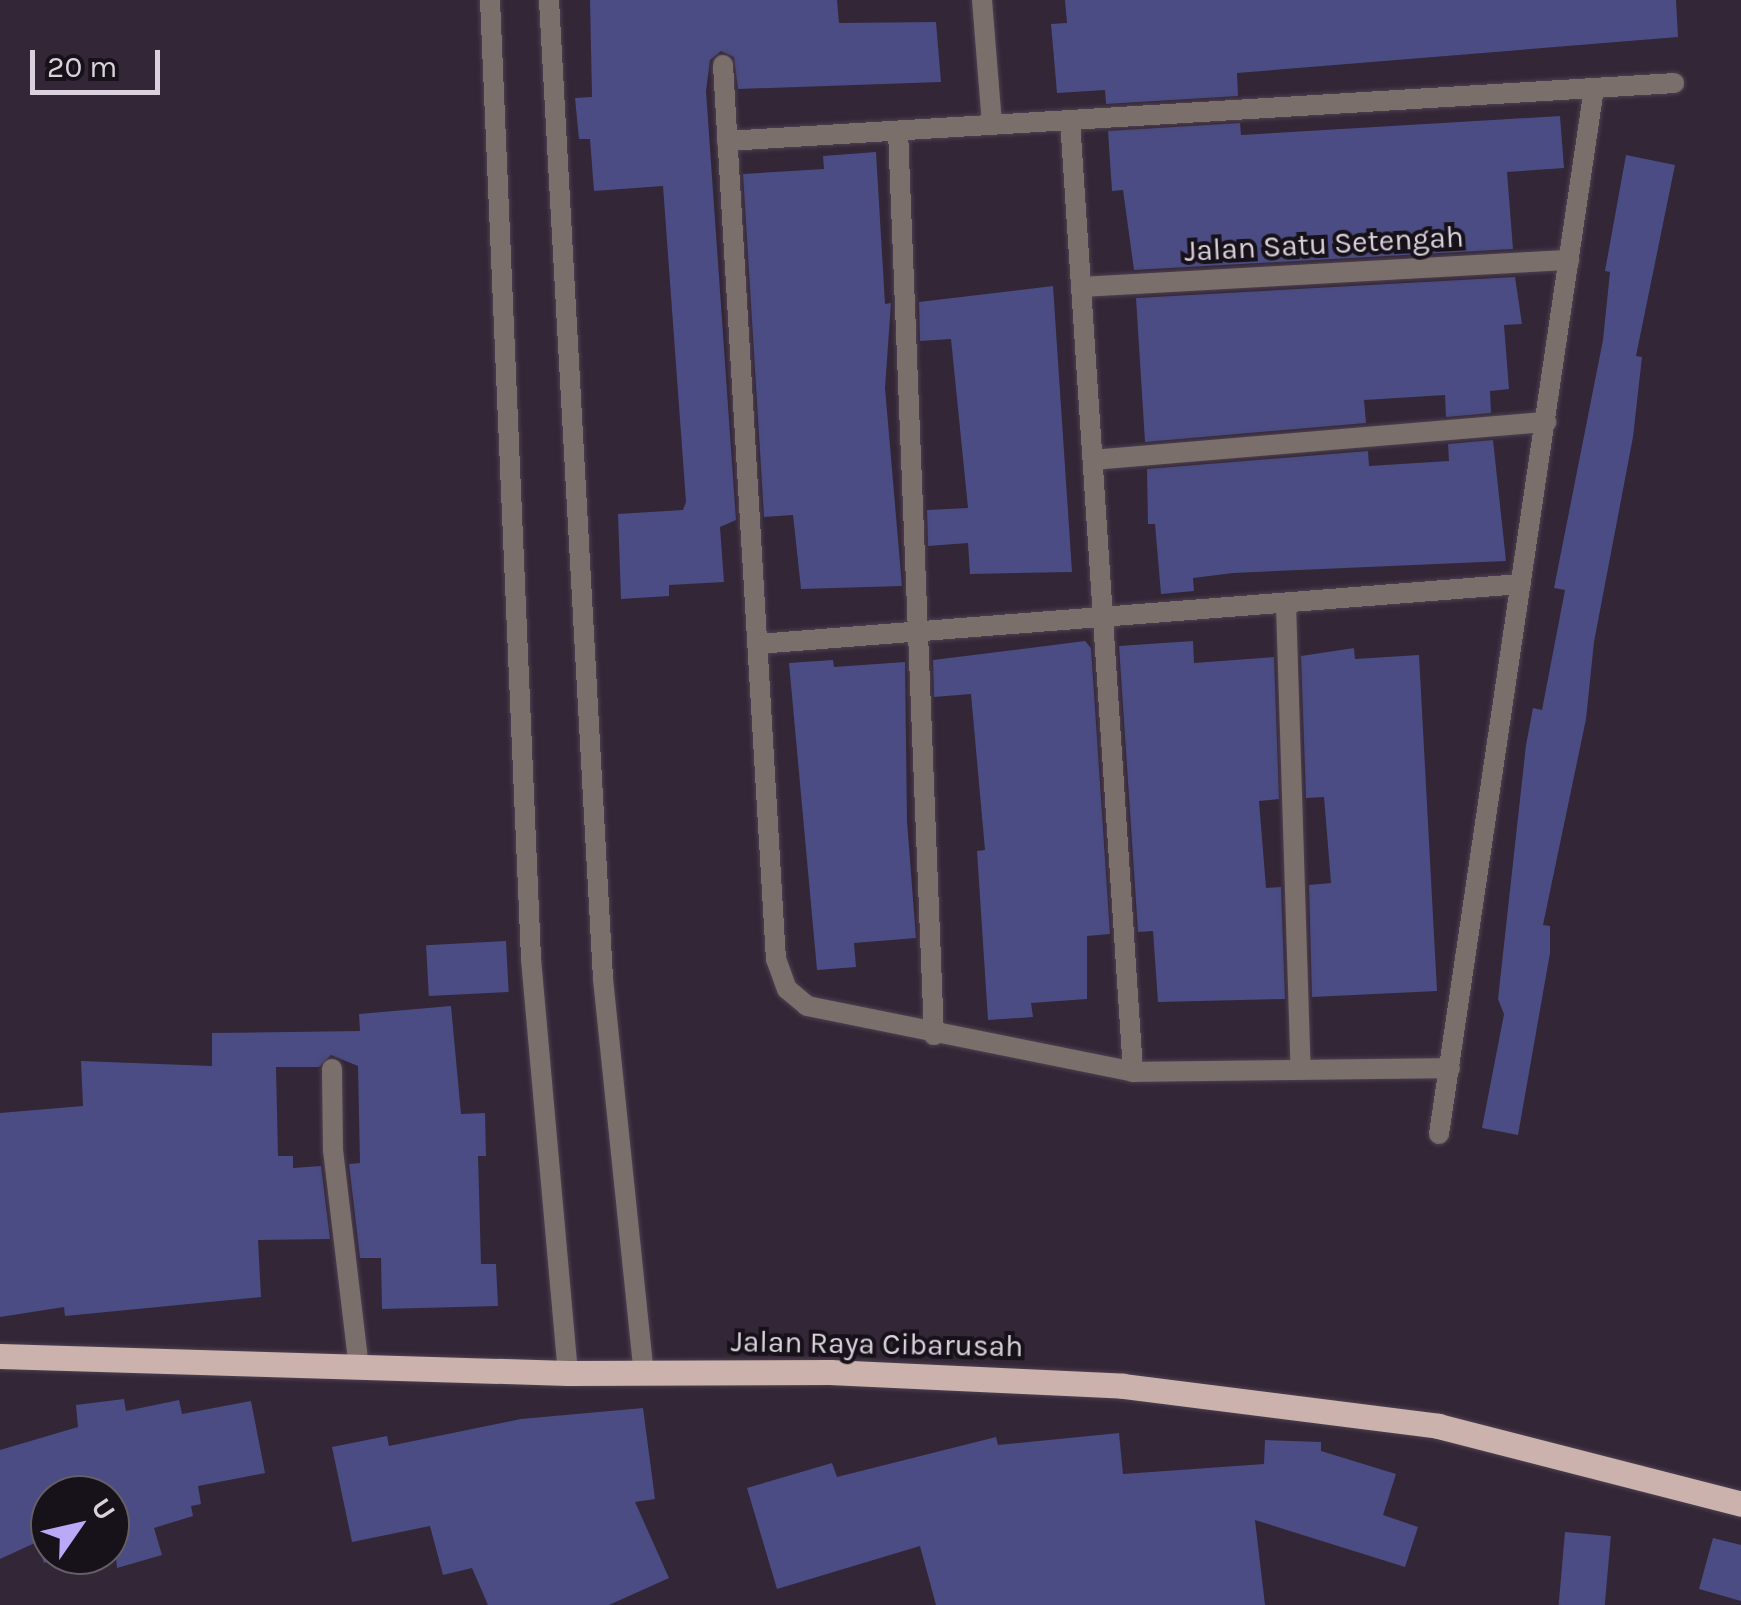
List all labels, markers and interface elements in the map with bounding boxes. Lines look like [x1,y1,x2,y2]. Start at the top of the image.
scale bar [35,30,165,92]
text: 20 m [47,49,117,85]
street label: Jalan Satu Setengah [1183,219,1465,269]
street label: Jalan Raya Cibarusah [731,1323,1023,1365]
north arrow [30,1475,130,1575]
text: U [85,1492,123,1526]

